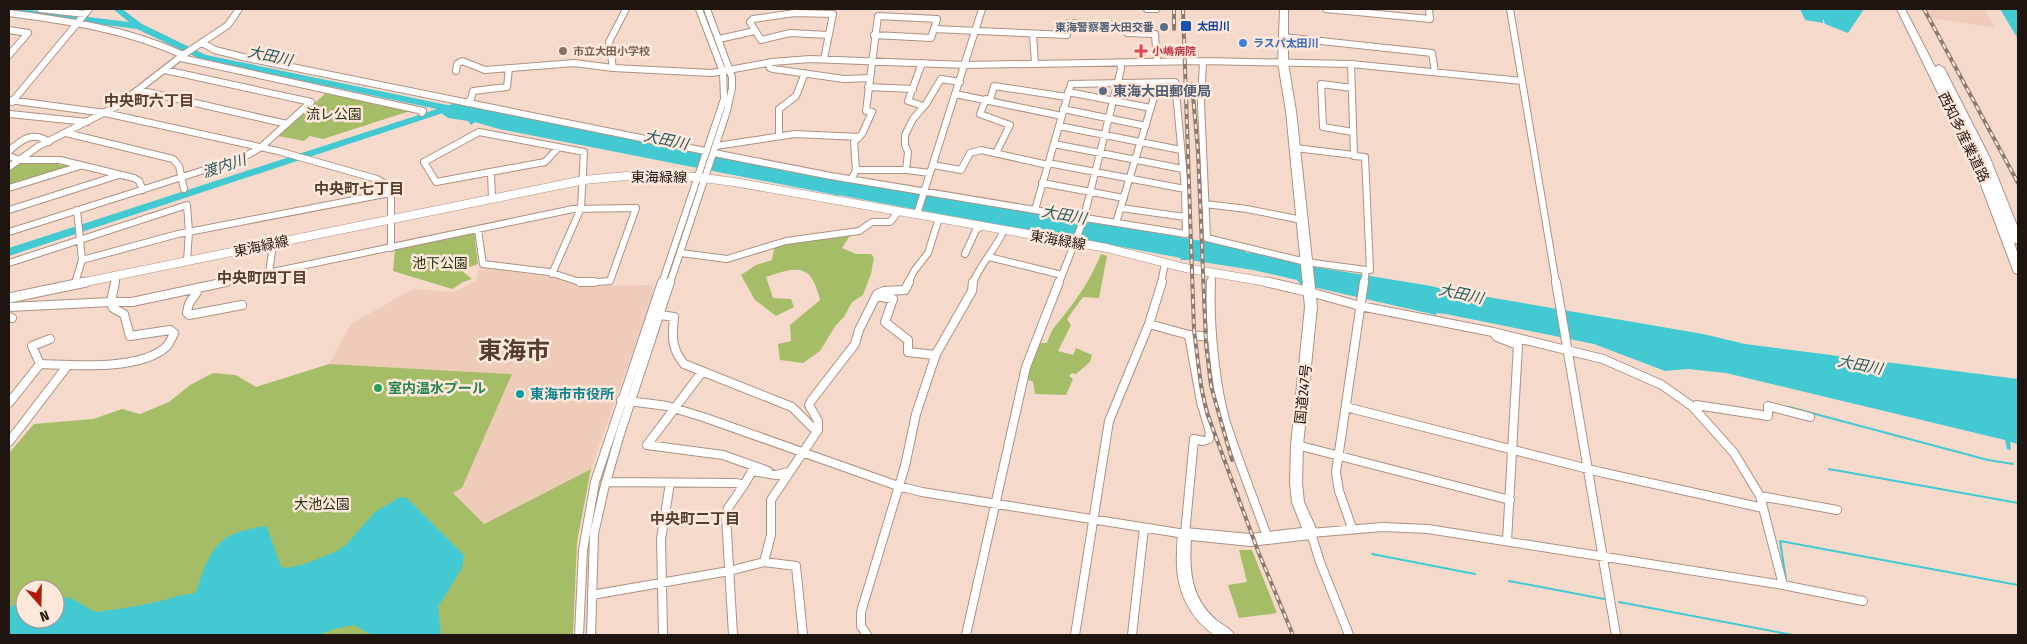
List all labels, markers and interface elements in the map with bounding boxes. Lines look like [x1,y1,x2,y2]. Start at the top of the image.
marker: 太田川 [1179,19,1193,33]
place label: 太田川 [1197,20,1230,33]
place label: 東海警察署大田交番 [1055,21,1154,34]
marker: 東海警察署大田交番 [1158,21,1170,33]
marker: ラスパ太田川 [1237,37,1249,49]
place label: ラスパ太田川 [1253,37,1319,50]
water label: 大田川 [246,43,296,70]
marker: 小嶋病院 [1134,44,1148,58]
marker: 市立大田小学校 [557,45,569,57]
place label: 市立大田小学校 [573,45,650,58]
place label: 小嶋病院 [1152,45,1196,58]
place label: 東海大田郵便局 [1113,83,1211,100]
marker: 東海大田郵便局 [1097,85,1109,97]
street label: 西知多産業道路 [1934,89,1993,185]
district label: 中央町六丁目 [104,92,194,110]
park label: 流レ公園 [306,106,362,123]
water label: 大田川 [642,127,692,154]
water label: 渡内川 [200,150,250,182]
street label: 東海緑線 [631,169,687,186]
district label: 中央町七丁目 [314,180,404,198]
water label: 大田川 [1040,202,1090,228]
street label: 東海緑線 [1029,227,1087,254]
street label: 東海緑線 [232,232,290,261]
park label: 池下公園 [412,255,468,272]
district label: 中央町四丁目 [217,269,307,287]
water label: 大田川 [1437,281,1487,308]
district label: 東海市 [478,337,550,365]
water label: 大田川 [1836,352,1886,379]
street label: 国道247号 [1292,363,1315,425]
place label: 室内温水プール [388,380,486,397]
marker: 室内温水プール [372,382,384,394]
place label: 東海市市役所 [530,386,614,403]
marker: 東海市市役所 [514,388,526,400]
park label: 大池公園 [294,496,350,513]
district label: 中央町二丁目 [650,510,740,528]
north arrow [15,579,65,629]
text: N [37,606,51,625]

